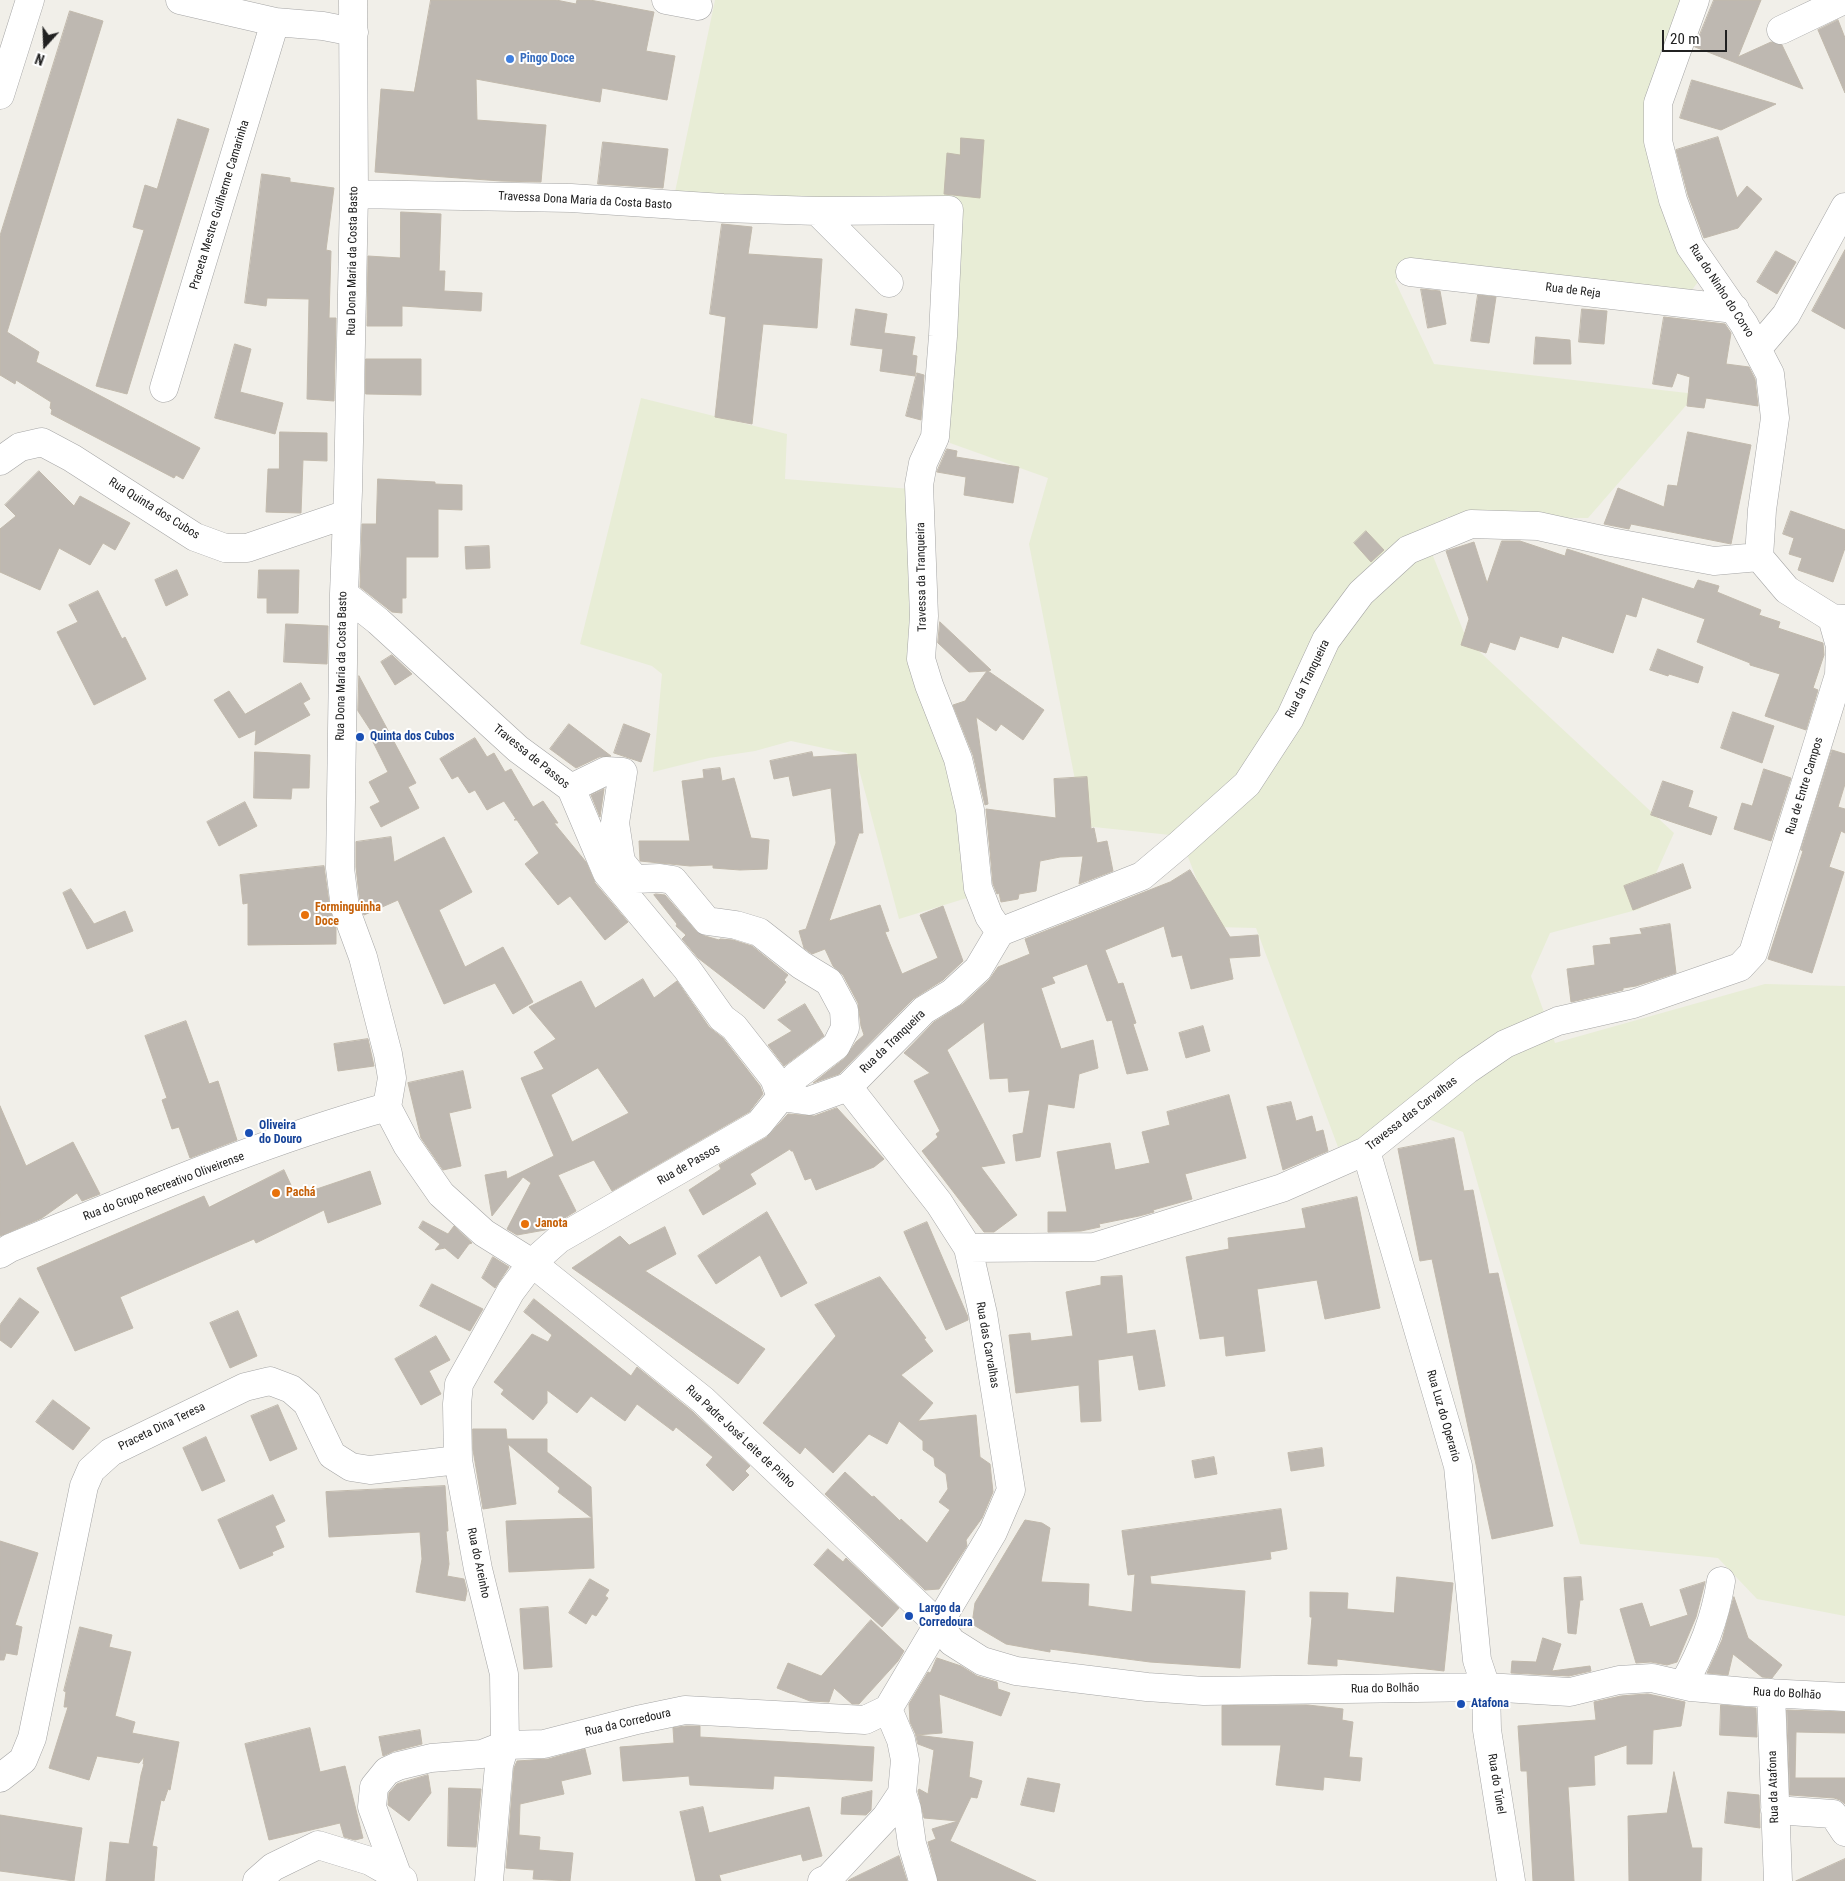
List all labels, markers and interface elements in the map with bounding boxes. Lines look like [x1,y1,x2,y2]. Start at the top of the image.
north arrow [20,20,70,70]
scale bar [1665,20,1730,52]
text: 20 m [1670,30,1700,48]
text: N [33,50,47,68]
place label: Pingo Doce [520,52,575,66]
marker: Pingo Doce [504,53,516,65]
street label: Praceta Mestre Guilherme Camarinha [187,118,253,292]
street label: Rua Dona Maria da Costa Basto [344,186,362,336]
street label: Travessa Dona Maria da Costa Basto [498,189,672,213]
street label: Rua do Ninho do Corvo [1685,242,1757,340]
street label: Rua de Reja [1545,280,1601,302]
street label: Rua Quinta dos Cubos [106,475,202,543]
street label: Travessa da Tranqueira [914,522,930,632]
street label: Rua Dona Maria da Costa Basto [333,591,351,741]
street label: Rua da Tranqueira [1283,638,1333,720]
street label: Travessa de Passos [490,722,572,792]
place label: Quinta dos Cubos [370,730,454,744]
marker: Quinta dos Cubos [354,731,366,743]
street label: Rua de Entre Campos [1783,735,1827,837]
place label: Forminguinha Doce [315,901,381,929]
marker: Forminguinha Doce [299,909,311,921]
street label: Rua da Tranqueira [857,1007,929,1077]
street label: Travessa das Carvalhas [1364,1074,1460,1154]
place label: Oliveira do Douro [259,1119,302,1147]
marker: Oliveira do Douro [243,1127,255,1139]
street label: Rua de Passos [655,1141,723,1189]
street label: Rua do Grupo Recreativo Oliveirense [81,1150,247,1224]
place label: Pachá [286,1186,315,1200]
marker: Pachá [270,1187,282,1199]
place label: Janota [535,1217,568,1231]
marker: Janota [519,1218,531,1230]
street label: Rua das Carvalhas [972,1301,1002,1389]
street label: Rua Luz do Operario [1423,1368,1463,1464]
street label: Rua Padre José Leite de Pinho [682,1383,798,1491]
street label: Praceta Dina Teresa [116,1400,208,1454]
street label: Rua do Areinho [463,1526,493,1600]
place label: Largo da Corredoura [919,1602,973,1630]
marker: Largo da Corredoura [903,1610,915,1622]
street label: Rua do Bolhão [1351,1681,1419,1697]
street label: Rua do Bolhão [1753,1685,1821,1703]
place label: Atafona [1471,1697,1509,1711]
marker: Atafona [1455,1698,1467,1710]
street label: Rua da Corredoura [584,1706,672,1740]
street label: Rua da Atafona [1766,1750,1782,1824]
street label: Rua do Túnel [1484,1753,1508,1815]

